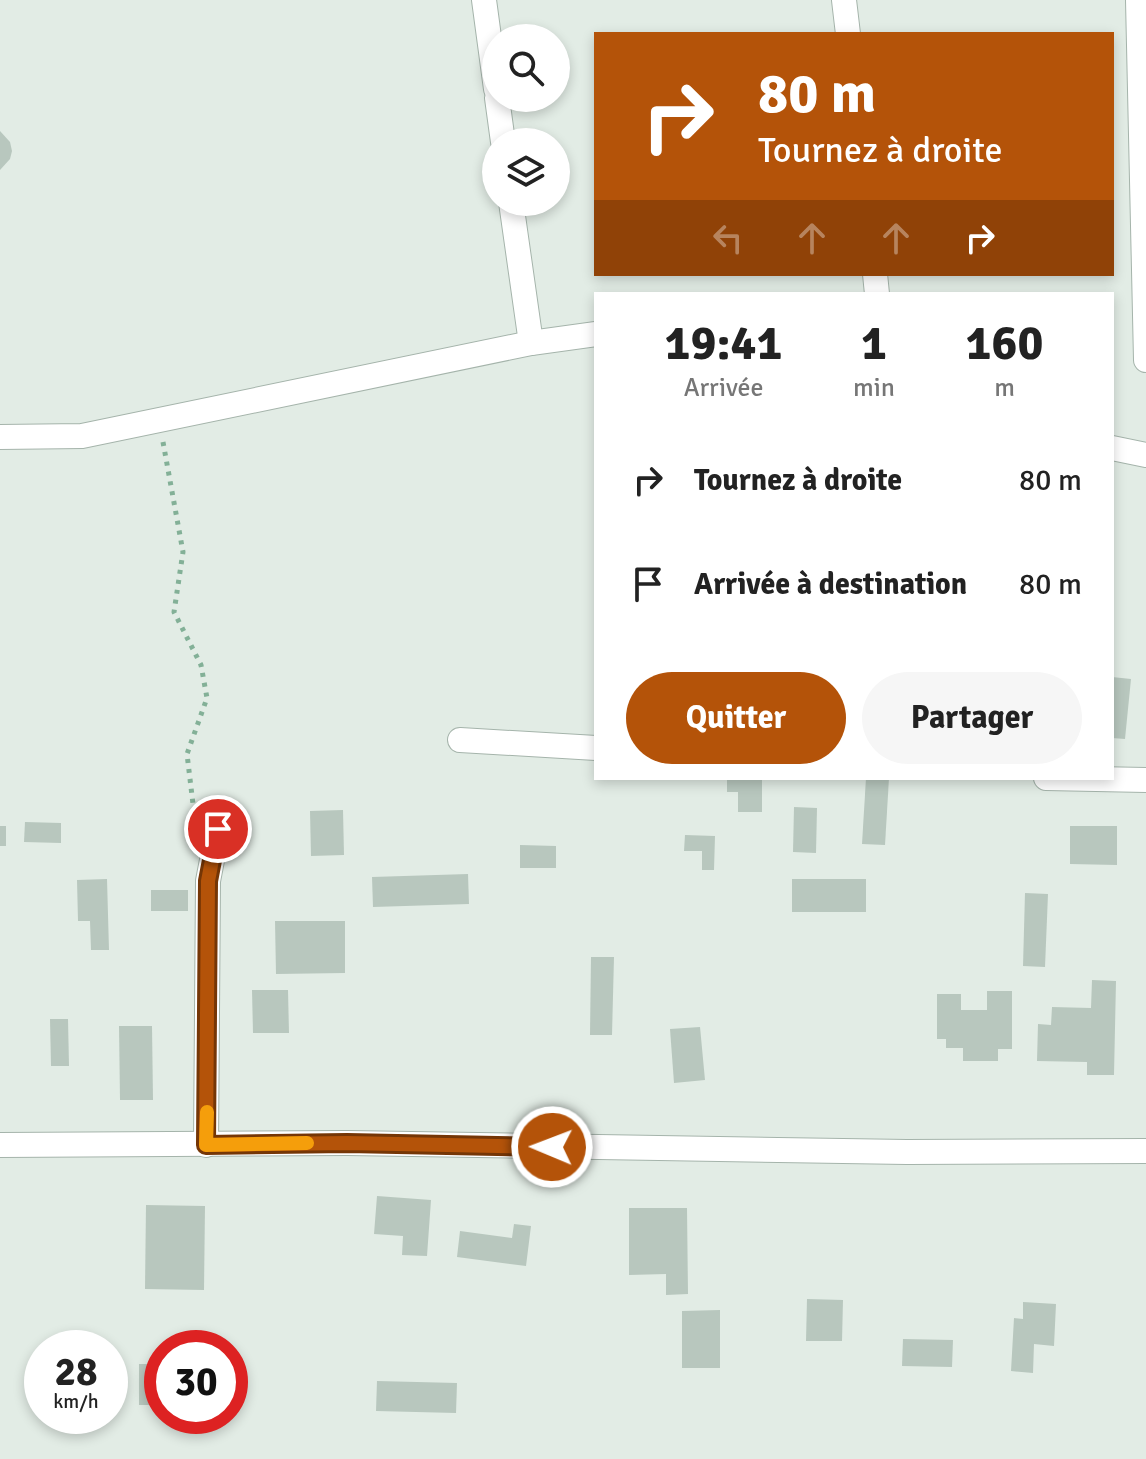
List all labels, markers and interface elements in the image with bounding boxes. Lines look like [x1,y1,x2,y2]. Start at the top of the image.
map controls [482,24,570,216]
button: search [482,24,570,112]
text: 80 m [758,59,876,128]
icon: right [626,64,730,168]
button: layers [482,128,570,216]
text: Tournez à droite [758,128,1002,173]
icon: left [706,216,750,260]
icon: ahead [790,216,834,260]
icon: ahead [874,216,918,260]
icon: right [958,216,1002,260]
text: 19:41 [665,314,782,373]
text: 1 [861,314,887,373]
text: 160 [966,314,1043,373]
text: Arrivée [684,372,763,404]
text: min [853,372,895,404]
text: m [994,372,1015,404]
icon: right [626,458,670,502]
text: Tournez à droite [694,462,902,499]
text: 80 m [1019,462,1082,499]
icon: arrive [626,562,670,606]
text: Arrivée à destination [694,566,967,603]
text: 80 m [1019,566,1082,603]
button: Quitter [626,672,846,764]
button: Partager [862,672,1082,764]
pin [184,795,252,863]
icon: arrive [196,807,240,851]
position arrow [510,1105,594,1189]
speed limit sign: 30 [144,1330,248,1434]
text: 28 [54,1347,98,1397]
text: km/h [53,1389,99,1414]

